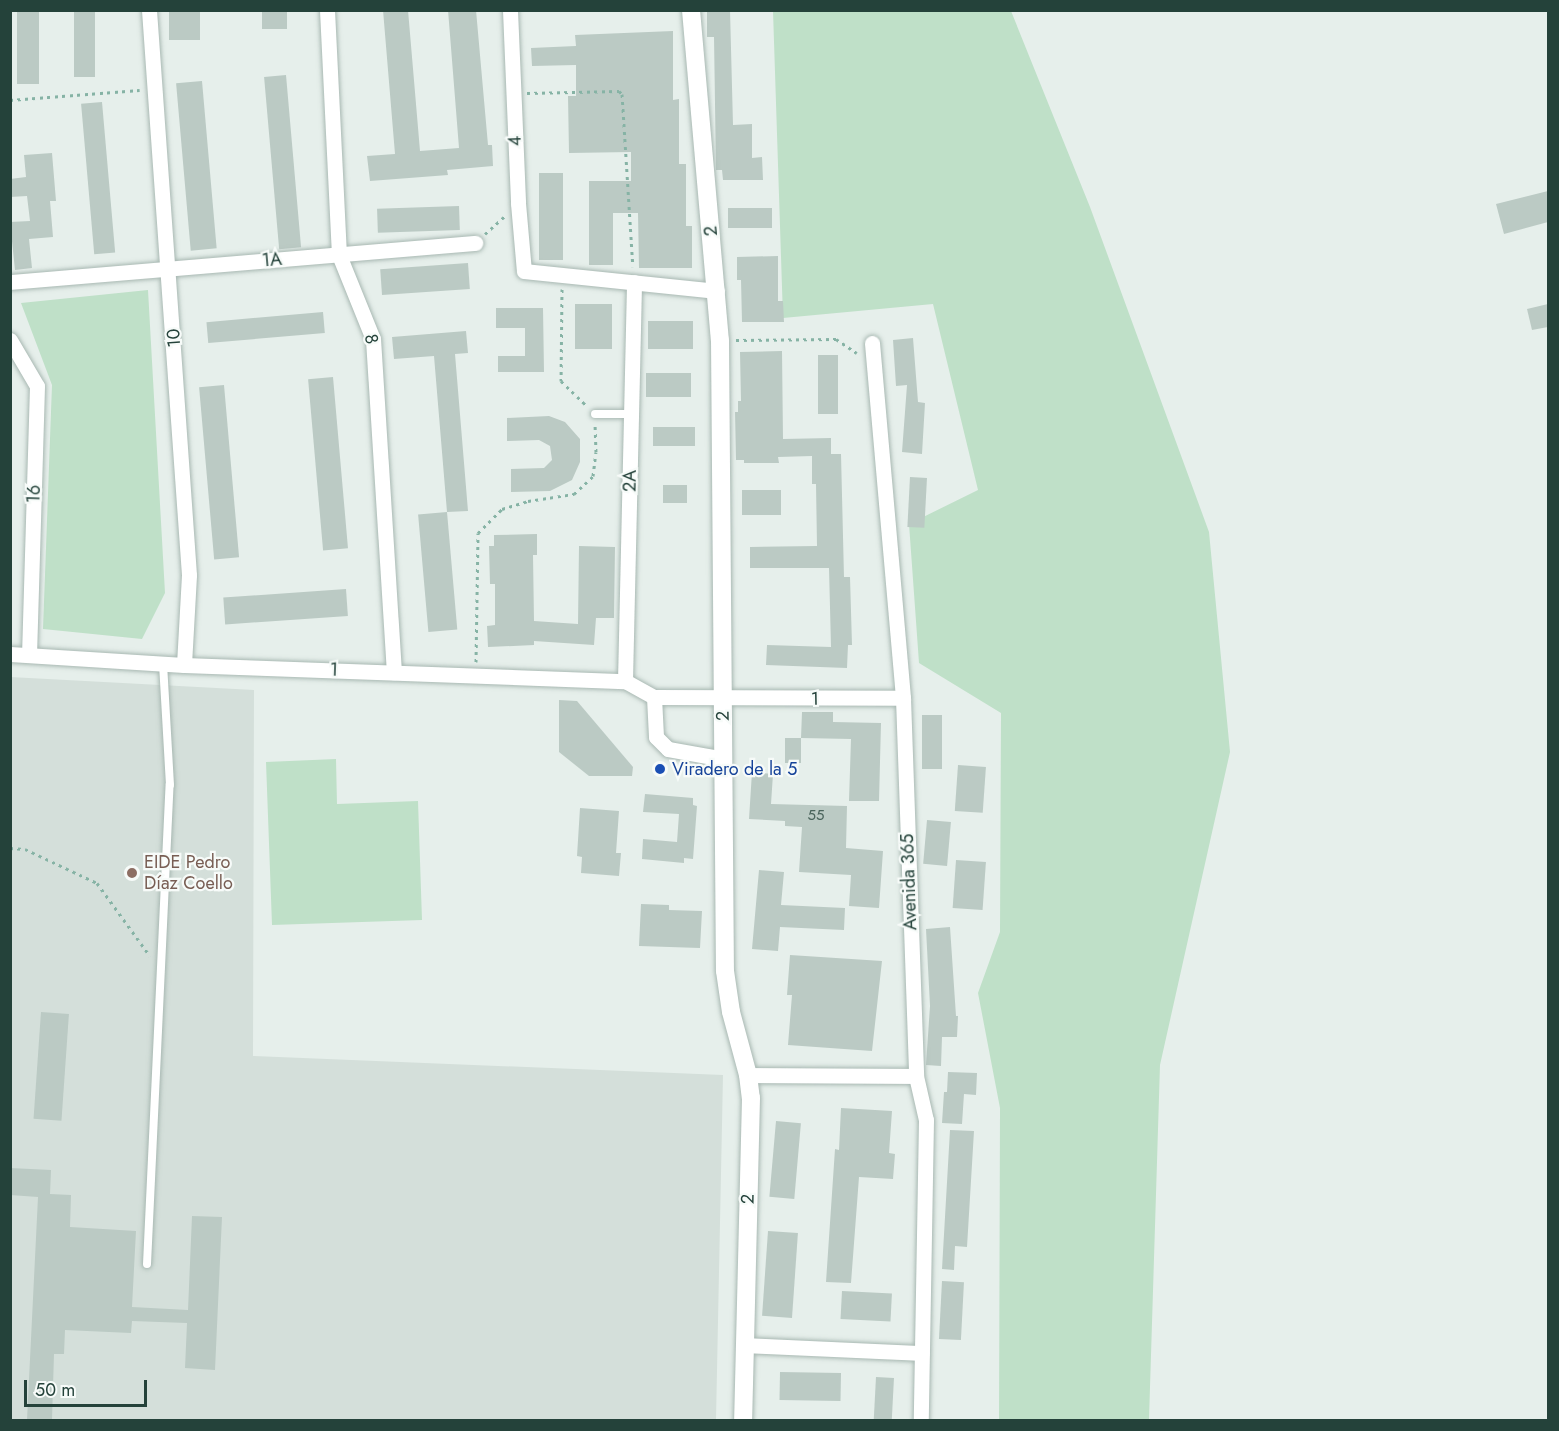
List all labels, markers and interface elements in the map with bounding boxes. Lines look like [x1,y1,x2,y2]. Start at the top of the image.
street label: 4 [504,135,526,147]
street label: 2 [700,225,722,237]
street label: 1A [261,248,283,272]
street label: 10 [163,328,185,348]
street label: 8 [359,332,383,346]
street label: 2A [619,470,641,492]
street label: 16 [23,484,45,504]
street label: 1 [330,659,338,681]
street label: 1 [811,688,819,710]
street label: 2 [712,711,734,721]
place label: Viradero de la 5 [672,758,797,780]
marker: Viradero de la 5 [653,762,667,776]
house number: 55 [808,807,824,825]
street label: Avenida 365 [897,833,921,931]
place label: EIDE Pedro Díaz Coello [144,852,233,894]
marker: EIDE Pedro Díaz Coello [125,866,139,880]
street label: 2 [737,1194,759,1204]
scale bar [27,1368,150,1406]
text: 50 m [35,1377,75,1403]

